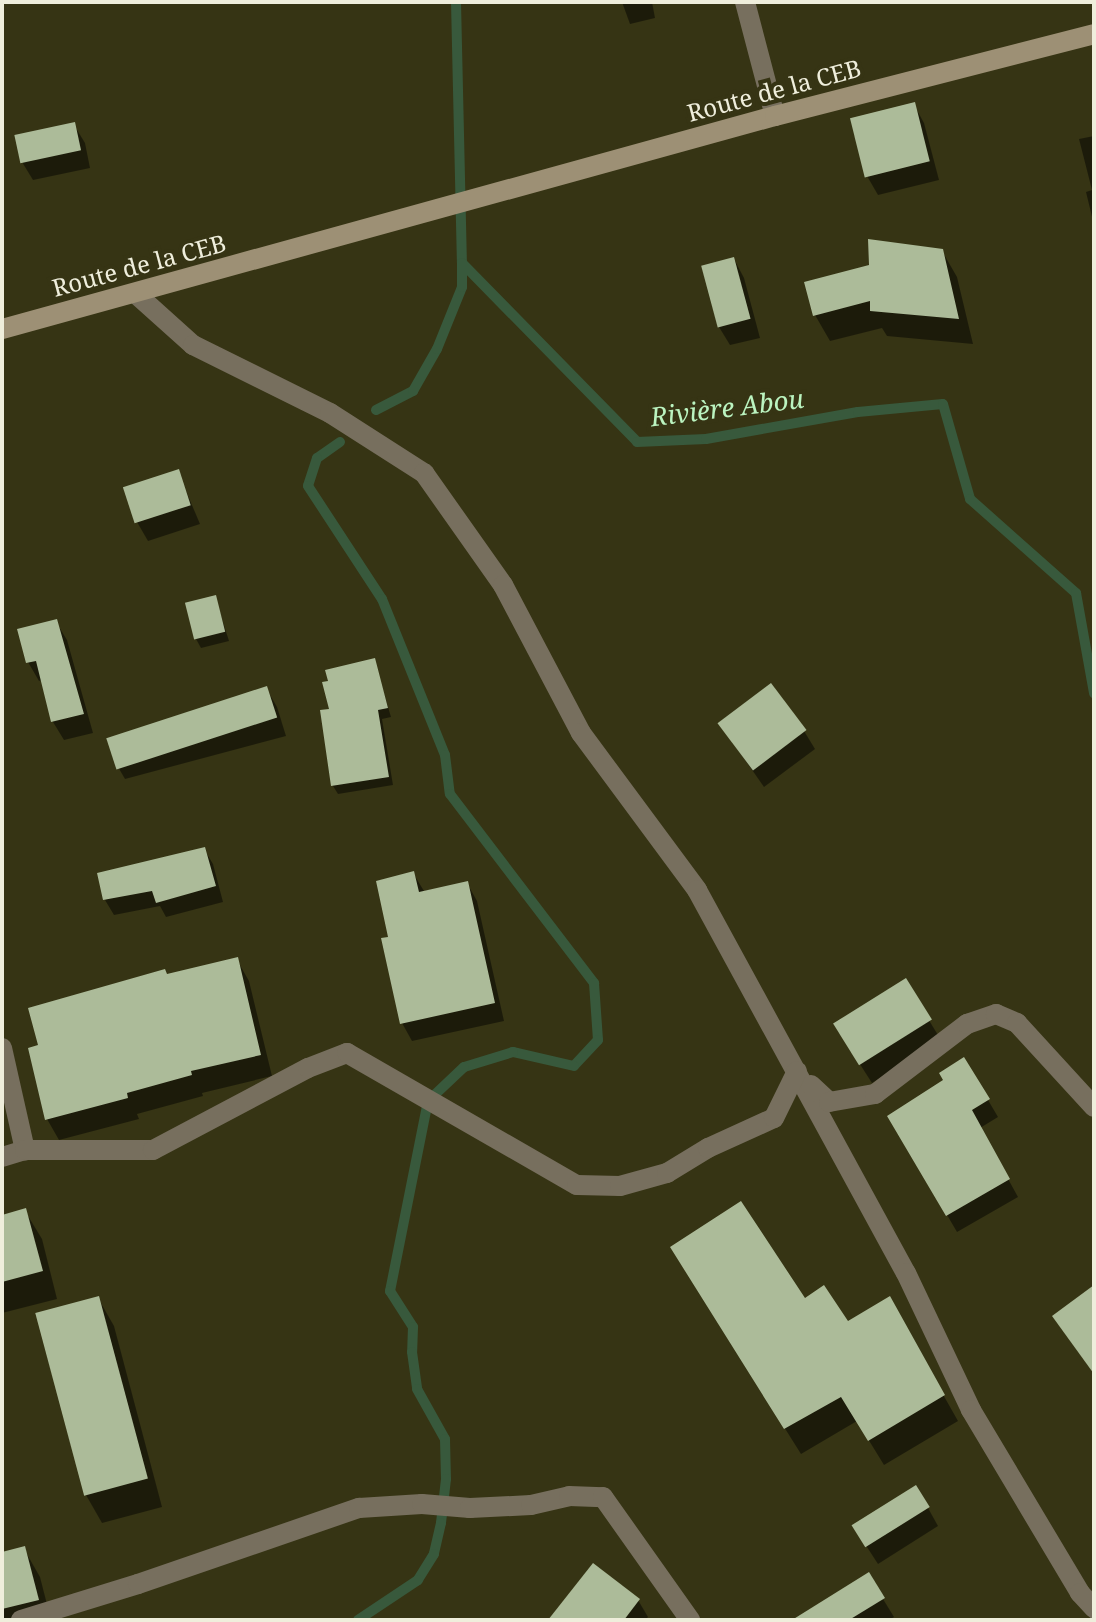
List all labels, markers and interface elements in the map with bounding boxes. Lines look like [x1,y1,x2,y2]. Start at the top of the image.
street label: Route de la CEB [684,53,864,127]
street label: Route de la CEB [49,228,229,302]
water label: Rivière Abou [648,383,806,433]

